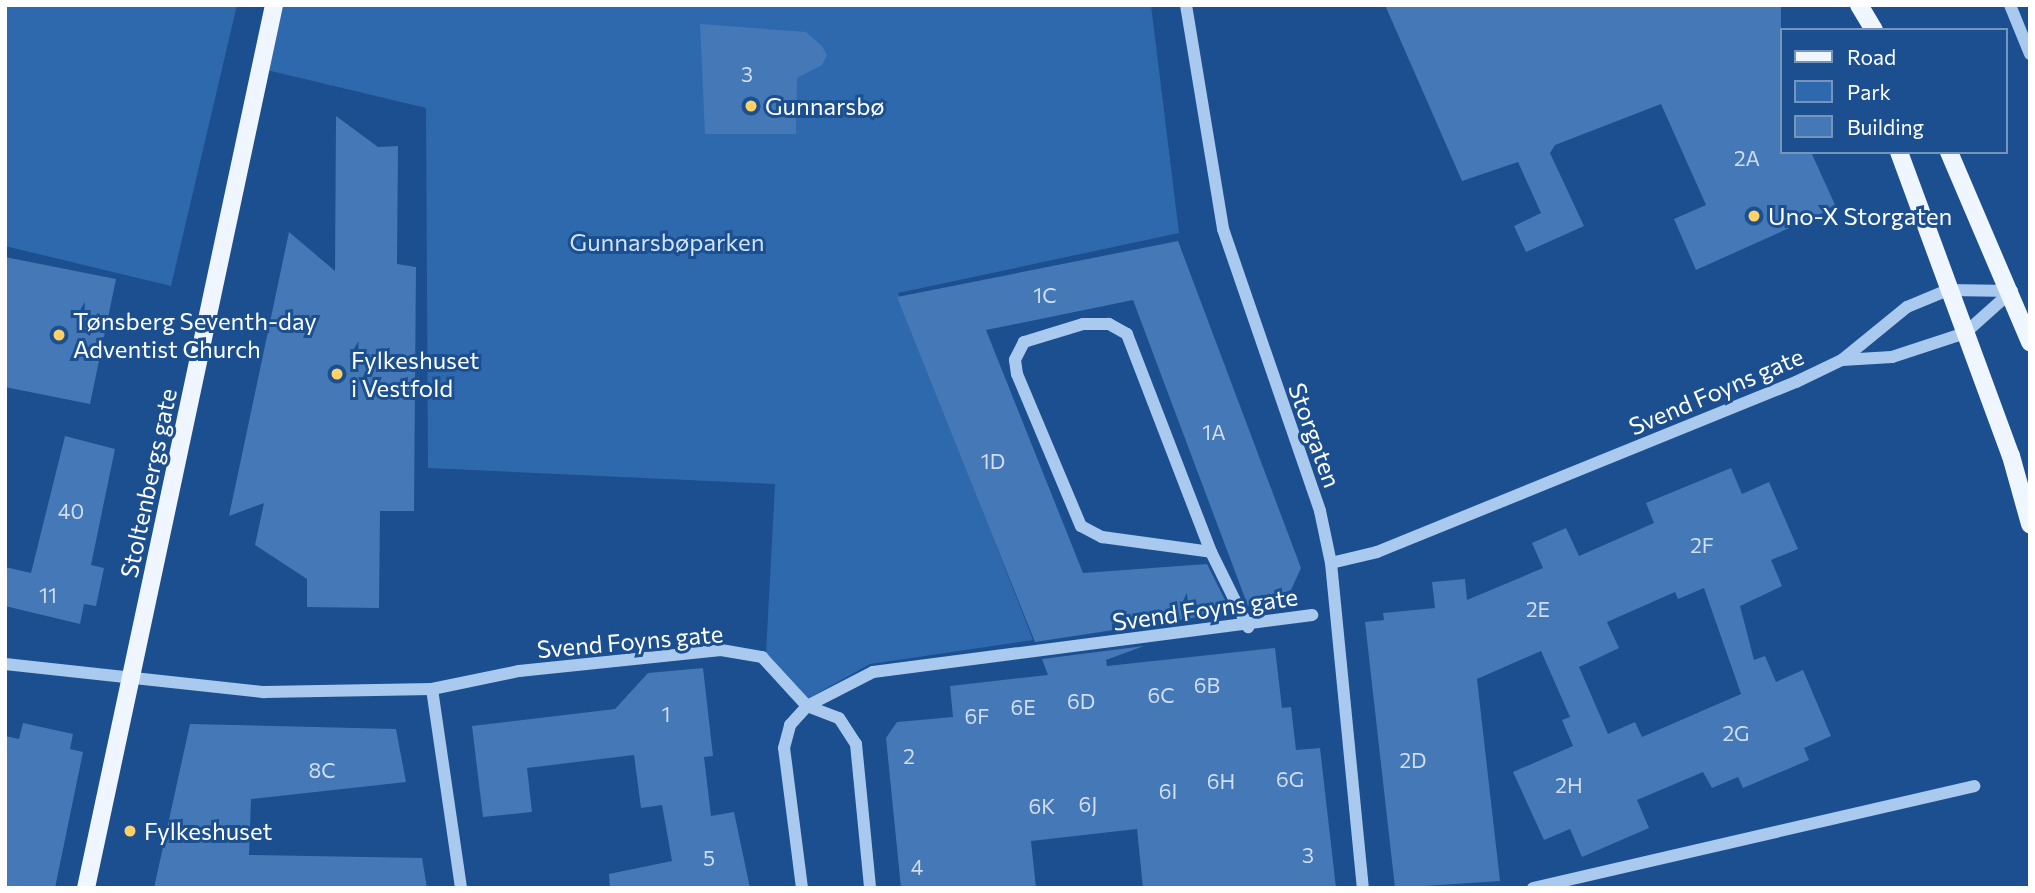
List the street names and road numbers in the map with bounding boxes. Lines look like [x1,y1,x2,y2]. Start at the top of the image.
street label: Svend Foyns gate [1624,341,1808,441]
street label: Storgaten [1283,379,1347,491]
street label: Stoltenbergs gate [114,386,182,580]
street label: Svend Foyns gate [1110,582,1300,636]
street label: Svend Foyns gate [536,619,724,663]

